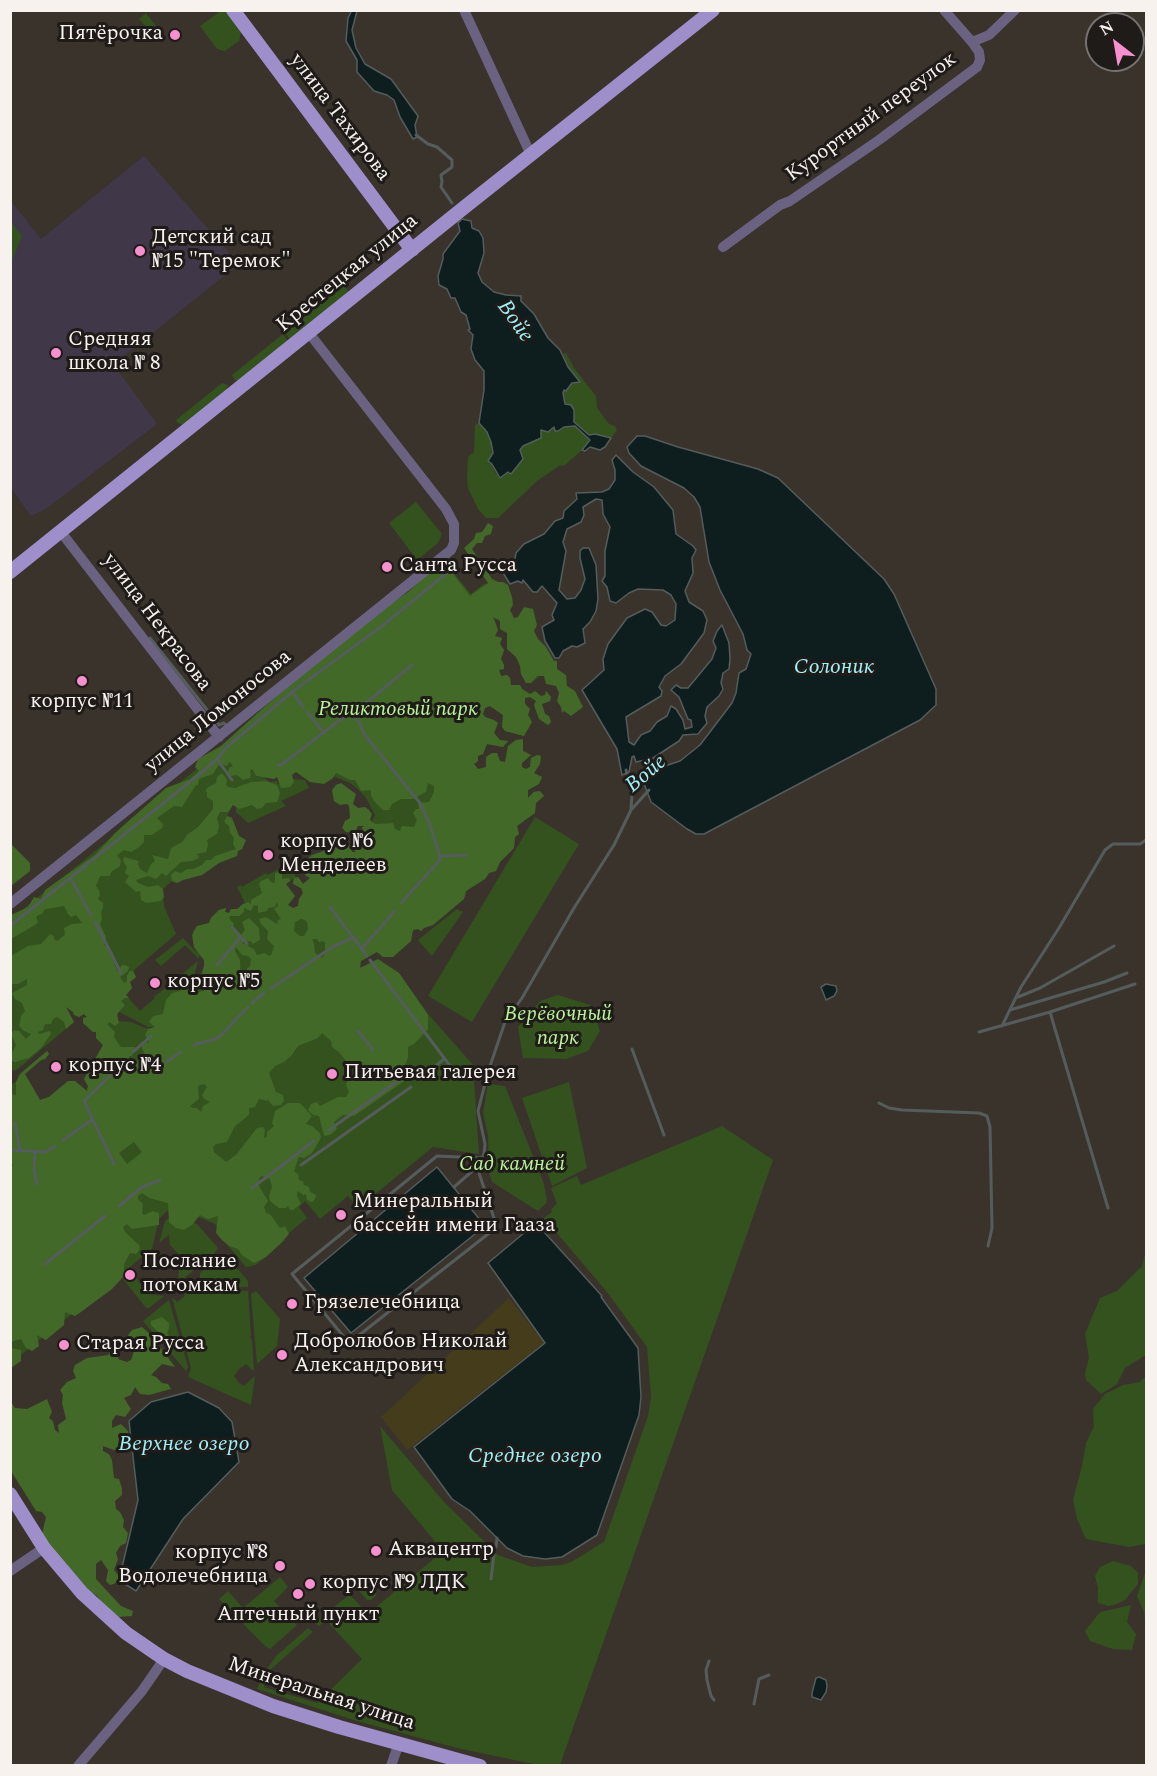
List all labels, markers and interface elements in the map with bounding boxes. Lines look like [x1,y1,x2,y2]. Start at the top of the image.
north arrow [1085,12,1145,72]
text: N [1095,15,1119,42]
place label: Пятёрочка [58,22,163,48]
marker: Пятёрочка [168,28,182,42]
street label: Курортный переулок [782,48,962,188]
street label: улица Тахирова [283,49,395,187]
street label: Крестецкая улица [272,209,424,339]
place label: Детский сад №15 "Теремок" [152,226,291,276]
marker: Детский сад №15 "Теремок" [133,244,147,258]
water label: Войе [490,296,538,348]
place label: Средняя школа № 8 [68,328,161,378]
marker: Средняя школа № 8 [49,346,63,360]
street label: улица Некрасова [96,549,216,697]
place label: Санта Русса [399,554,517,580]
marker: Санта Русса [380,560,394,574]
street label: улица Ломоносова [141,645,297,779]
water label: Солоник [794,656,874,682]
marker: корпус №11 [75,674,89,688]
place label: корпус №11 [30,690,134,716]
park label: Реликтовый парк [318,698,478,724]
water label: Войе [621,750,673,800]
place label: корпус №6 Менделеев [280,830,386,880]
marker: корпус №6 Менделеев [261,848,275,862]
place label: корпус №5 [167,970,260,996]
marker: корпус №5 [148,976,162,990]
park label: Верёвочный парк [504,1003,612,1053]
place label: корпус №4 [68,1054,161,1080]
marker: корпус №4 [49,1060,63,1074]
place label: Питьевая галерея [344,1061,517,1087]
marker: Питьевая галерея [325,1067,339,1081]
park label: Сад камней [459,1153,565,1179]
place label: Минеральный бассейн имени Гааза [353,1190,555,1240]
marker: Минеральный бассейн имени Гааза [334,1208,348,1222]
place label: Послание потомкам [142,1250,239,1300]
marker: Послание потомкам [123,1268,137,1282]
place label: Грязелечебница [304,1291,460,1317]
marker: Грязелечебница [285,1297,299,1311]
place label: Добролюбов Николай Александрович [294,1330,507,1380]
place label: Старая Русса [76,1332,205,1358]
marker: Старая Русса [57,1338,71,1352]
marker: Добролюбов Николай Александрович [275,1348,289,1362]
water label: Верхнее озеро [118,1433,250,1459]
water label: Среднее озеро [468,1445,602,1471]
place label: Аквацентр [388,1538,494,1564]
place label: корпус №8 Водолечебница [118,1541,268,1591]
marker: Аквацентр [369,1544,383,1558]
marker: корпус №8 Водолечебница [273,1559,287,1573]
place label: корпус №9 ЛДК [322,1571,466,1597]
marker: корпус №9 ЛДК [303,1577,317,1591]
marker: Аптечный пункт [291,1587,305,1601]
place label: Аптечный пункт [217,1603,379,1629]
street label: Минеральная улица [224,1653,418,1737]

